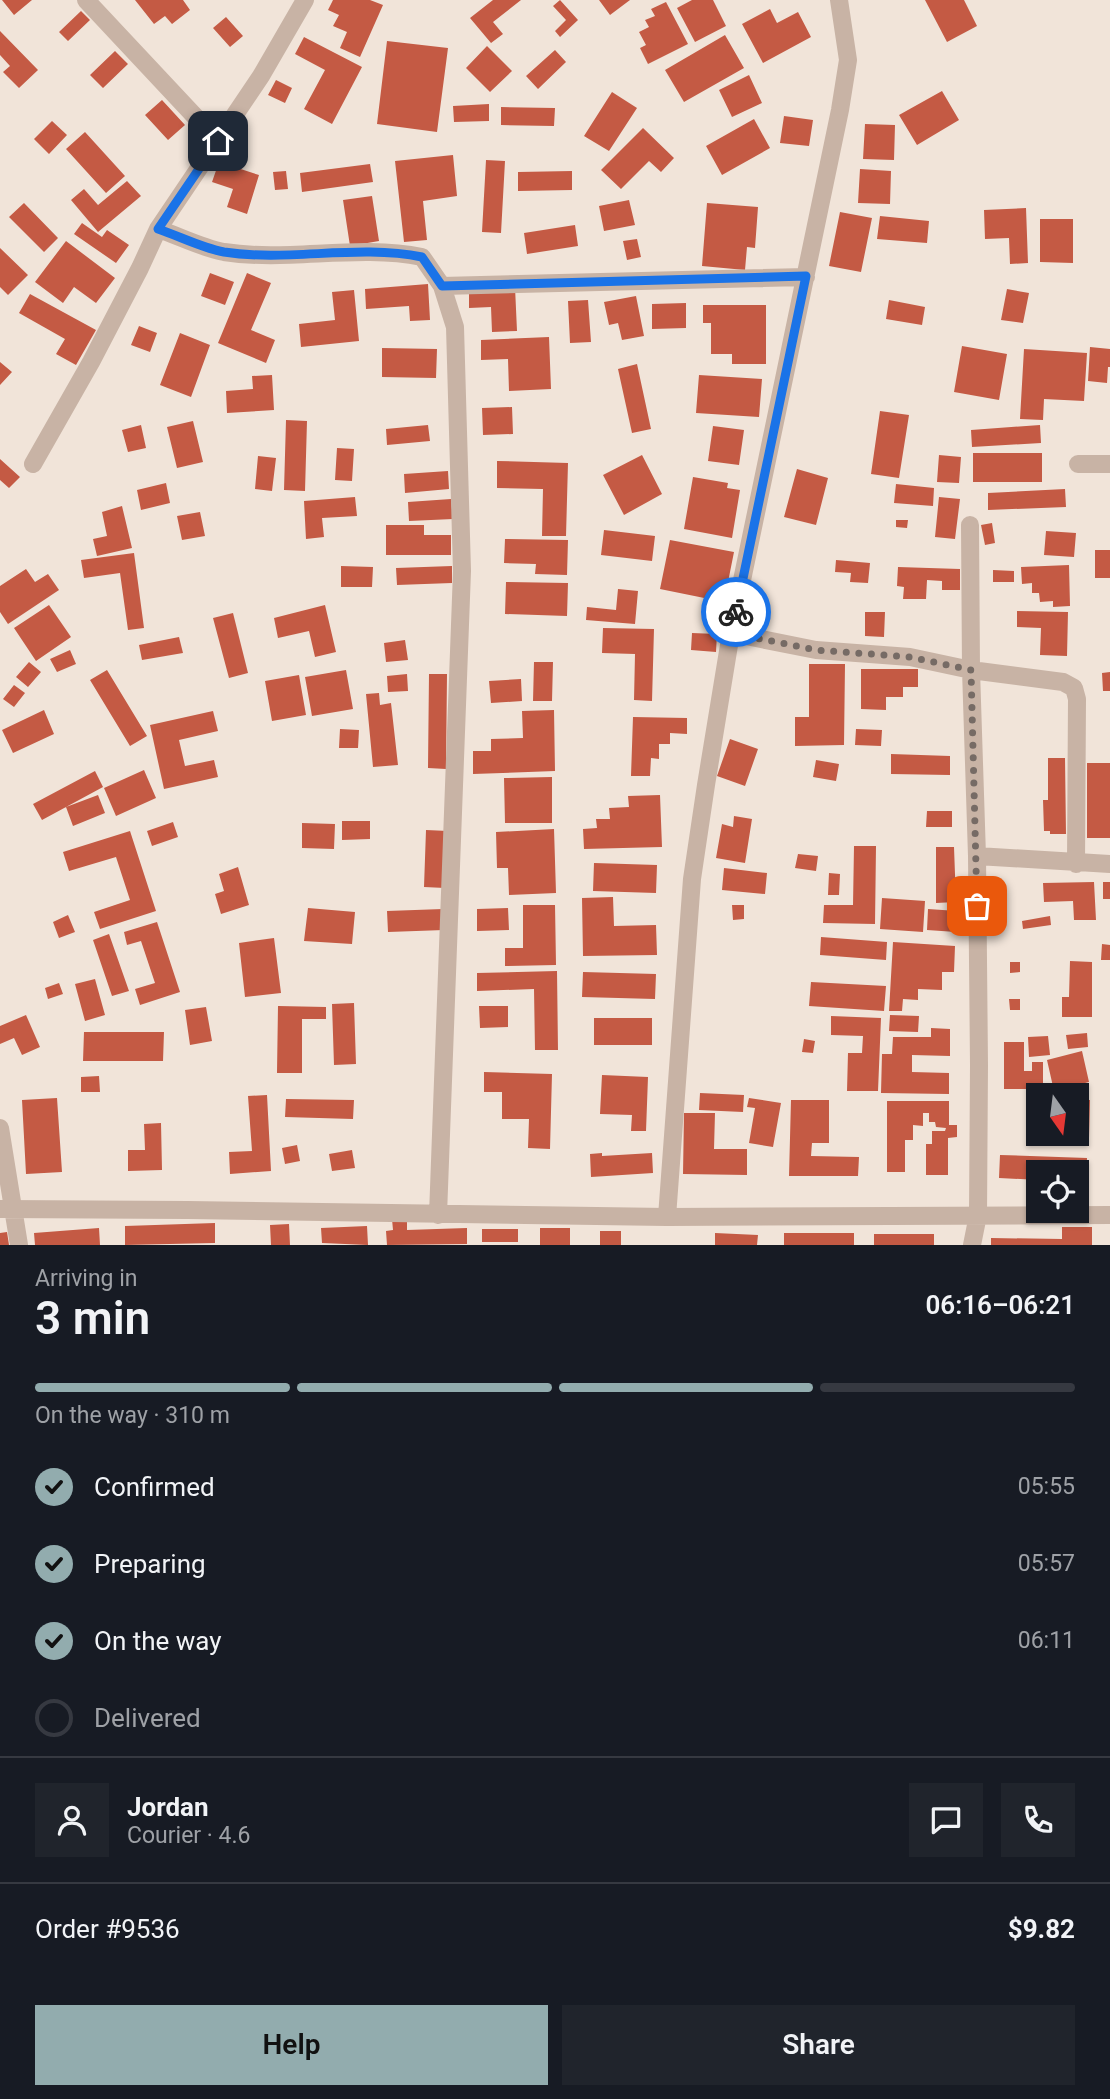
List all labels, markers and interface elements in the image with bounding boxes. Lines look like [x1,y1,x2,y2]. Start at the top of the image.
pin [188,111,248,171]
icon: home [199,122,237,160]
courier [701,577,771,647]
icon: bike [717,593,755,631]
pin [947,876,1007,936]
icon: bag [958,887,996,925]
north arrow [1026,1083,1088,1146]
map controls [1026,1083,1089,1223]
button: locate [1026,1160,1089,1223]
text: Arriving in [35,1265,138,1292]
text: 06:16–06:21 [925,1290,1075,1320]
text: 3 min [35,1291,150,1345]
text: On the way · 310 m [35,1402,230,1429]
icon: check [35,1468,73,1506]
text: Confirmed [94,1472,215,1502]
text: 05:55 [1018,1473,1075,1500]
icon: check [35,1545,73,1583]
text: Preparing [94,1549,206,1579]
text: 05:57 [1018,1550,1075,1577]
icon: check [35,1622,73,1660]
text: On the way [94,1626,222,1656]
text: 06:11 [1018,1627,1075,1654]
text: Delivered [94,1703,201,1733]
button: person [35,1783,109,1857]
button: chat [909,1783,983,1857]
button: phone [1001,1783,1075,1857]
text: Jordan [127,1792,209,1822]
text: Courier · 4.6 [127,1822,250,1849]
text: Order #9536 [35,1914,180,1944]
text: $9.82 [1008,1914,1075,1944]
button: Help [35,2005,548,2085]
button: Share [562,2005,1075,2085]

